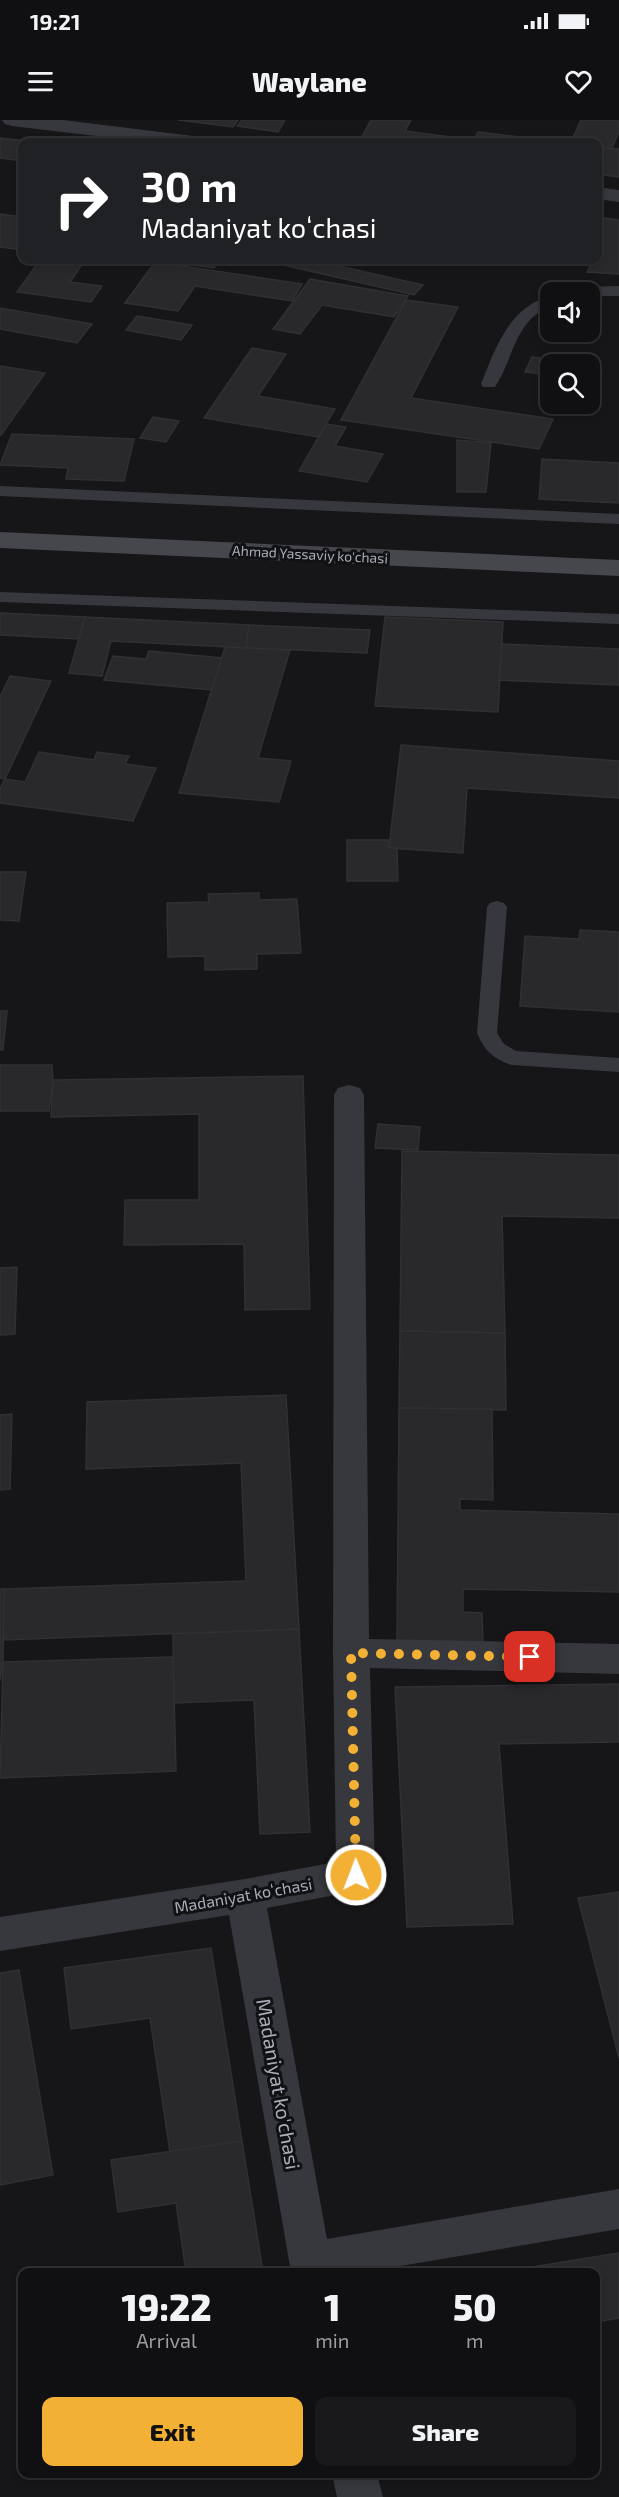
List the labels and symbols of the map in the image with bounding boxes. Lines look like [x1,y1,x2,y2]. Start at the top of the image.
street label: Ahmad Yassaviy ko'chasi [232,541,388,567]
pin [504,1631,555,1682]
position arrow [324,1843,388,1907]
street label: Madaniyat koʻchasi [173,1874,313,1916]
street label: Madaniyat ko'chasi [252,1997,306,2171]

